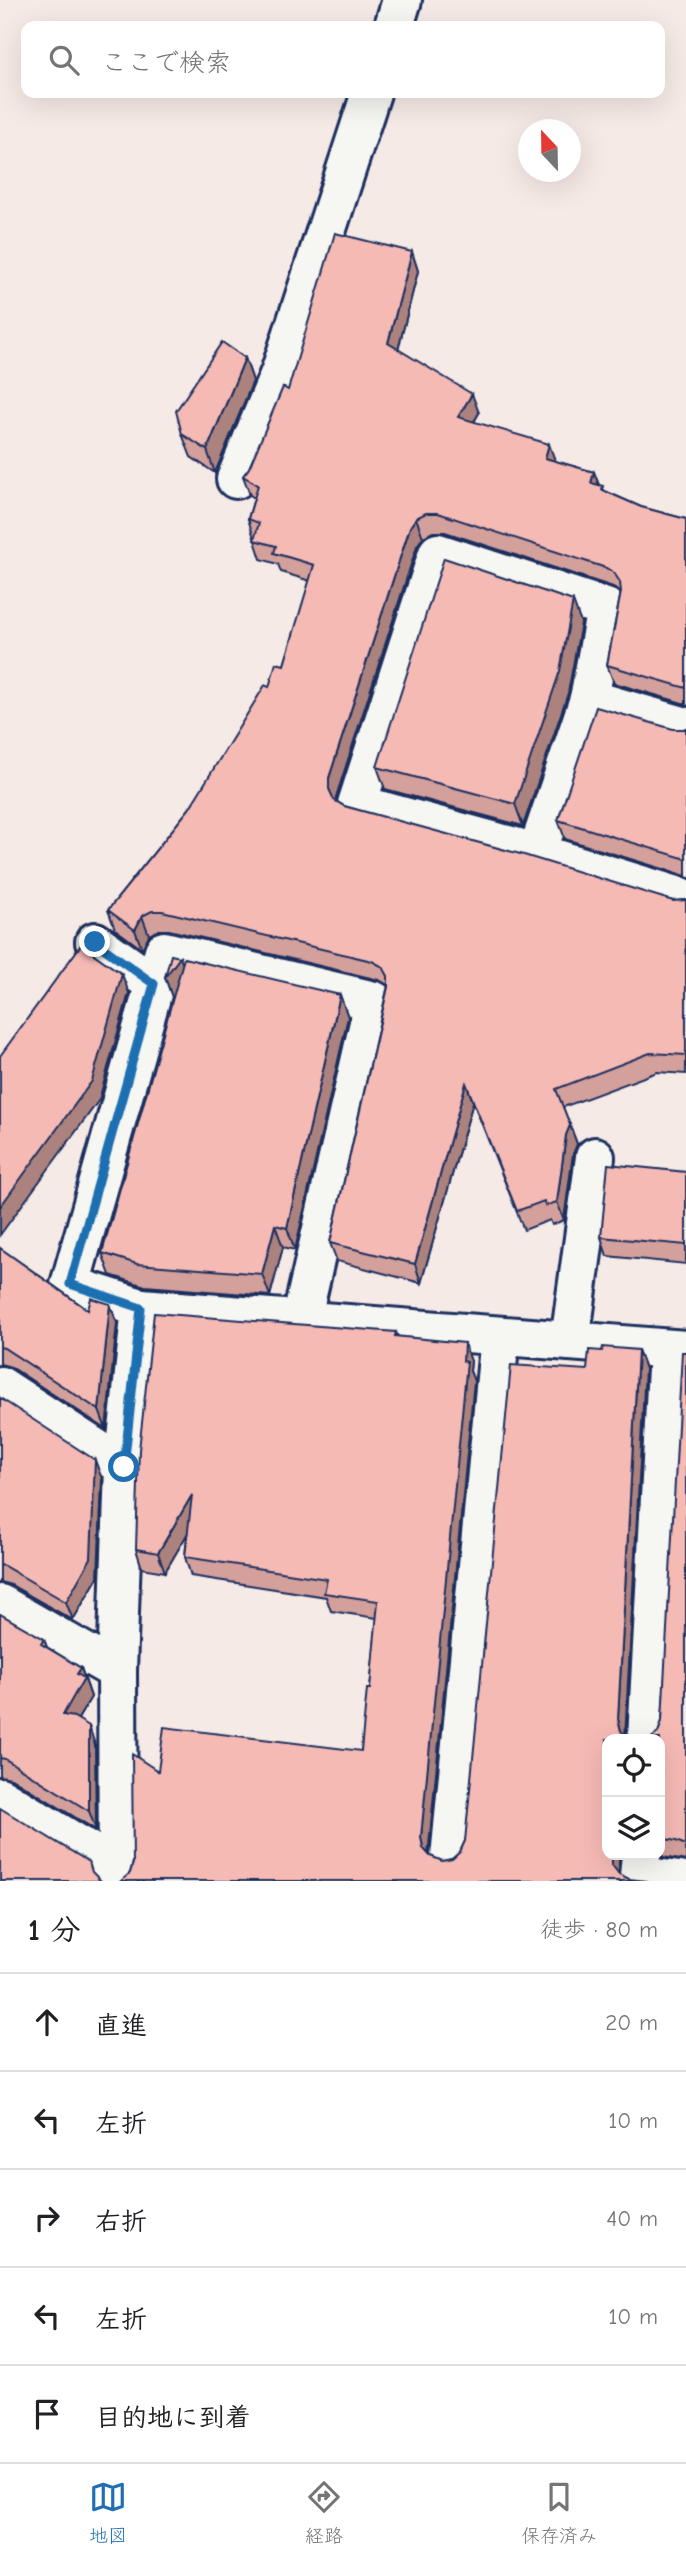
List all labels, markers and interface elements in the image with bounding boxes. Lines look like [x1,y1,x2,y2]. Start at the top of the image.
search box [21,21,665,98]
icon: search [45,41,83,79]
text: ここで検索 [101,48,231,78]
north arrow [518,119,581,182]
route end [79,926,110,957]
route start [108,1451,139,1482]
map controls [602,1734,665,1860]
button: locate [602,1734,665,1797]
button: layers [602,1797,665,1860]
text: 1 分 [28,1913,80,1948]
text: 徒歩 · 80 m [540,1916,658,1943]
icon: ahead [28,2003,66,2041]
text: 20 m [605,2009,658,2036]
text: 直進 [95,2011,147,2041]
icon: left [28,2101,66,2139]
text: 10 m [608,2107,658,2134]
text: 左折 [95,2109,147,2139]
icon: right [28,2199,66,2237]
text: 40 m [606,2205,658,2232]
text: 右折 [95,2207,147,2237]
icon: left [28,2297,66,2335]
text: 10 m [608,2303,658,2330]
text: 左折 [95,2305,147,2335]
icon: arrive [28,2395,66,2433]
text: 目的地に到着 [95,2403,251,2433]
tab: 地図 [89,2478,127,2547]
tab: 経路 [305,2478,343,2547]
tab: 保存済み [521,2478,597,2547]

